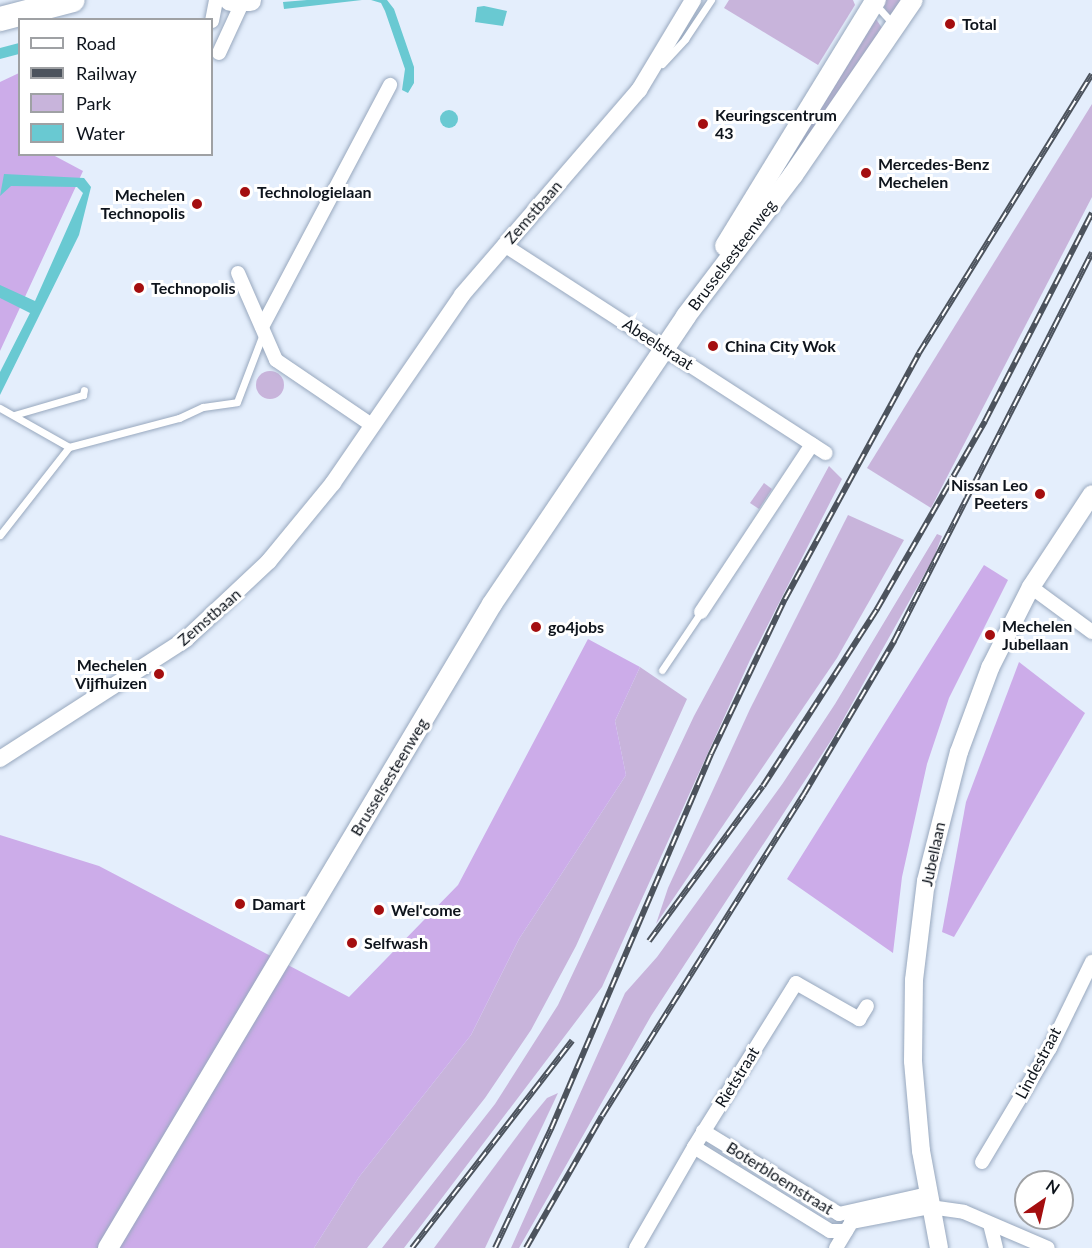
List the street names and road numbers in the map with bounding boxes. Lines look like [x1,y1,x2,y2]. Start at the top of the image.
street label: Zemstbaan [500,177,566,247]
street label: Brusselsesteenweg [684,196,780,314]
street label: Abeelstraat [619,314,697,374]
street label: Zemstbaan [174,584,244,650]
street label: Brusselsesteenweg [346,715,432,839]
street label: Jubellaan [917,820,949,888]
street label: Lindestraat [1011,1024,1065,1102]
street label: Rietstraat [711,1043,763,1111]
street label: Boterbloemstraat [723,1137,837,1219]

